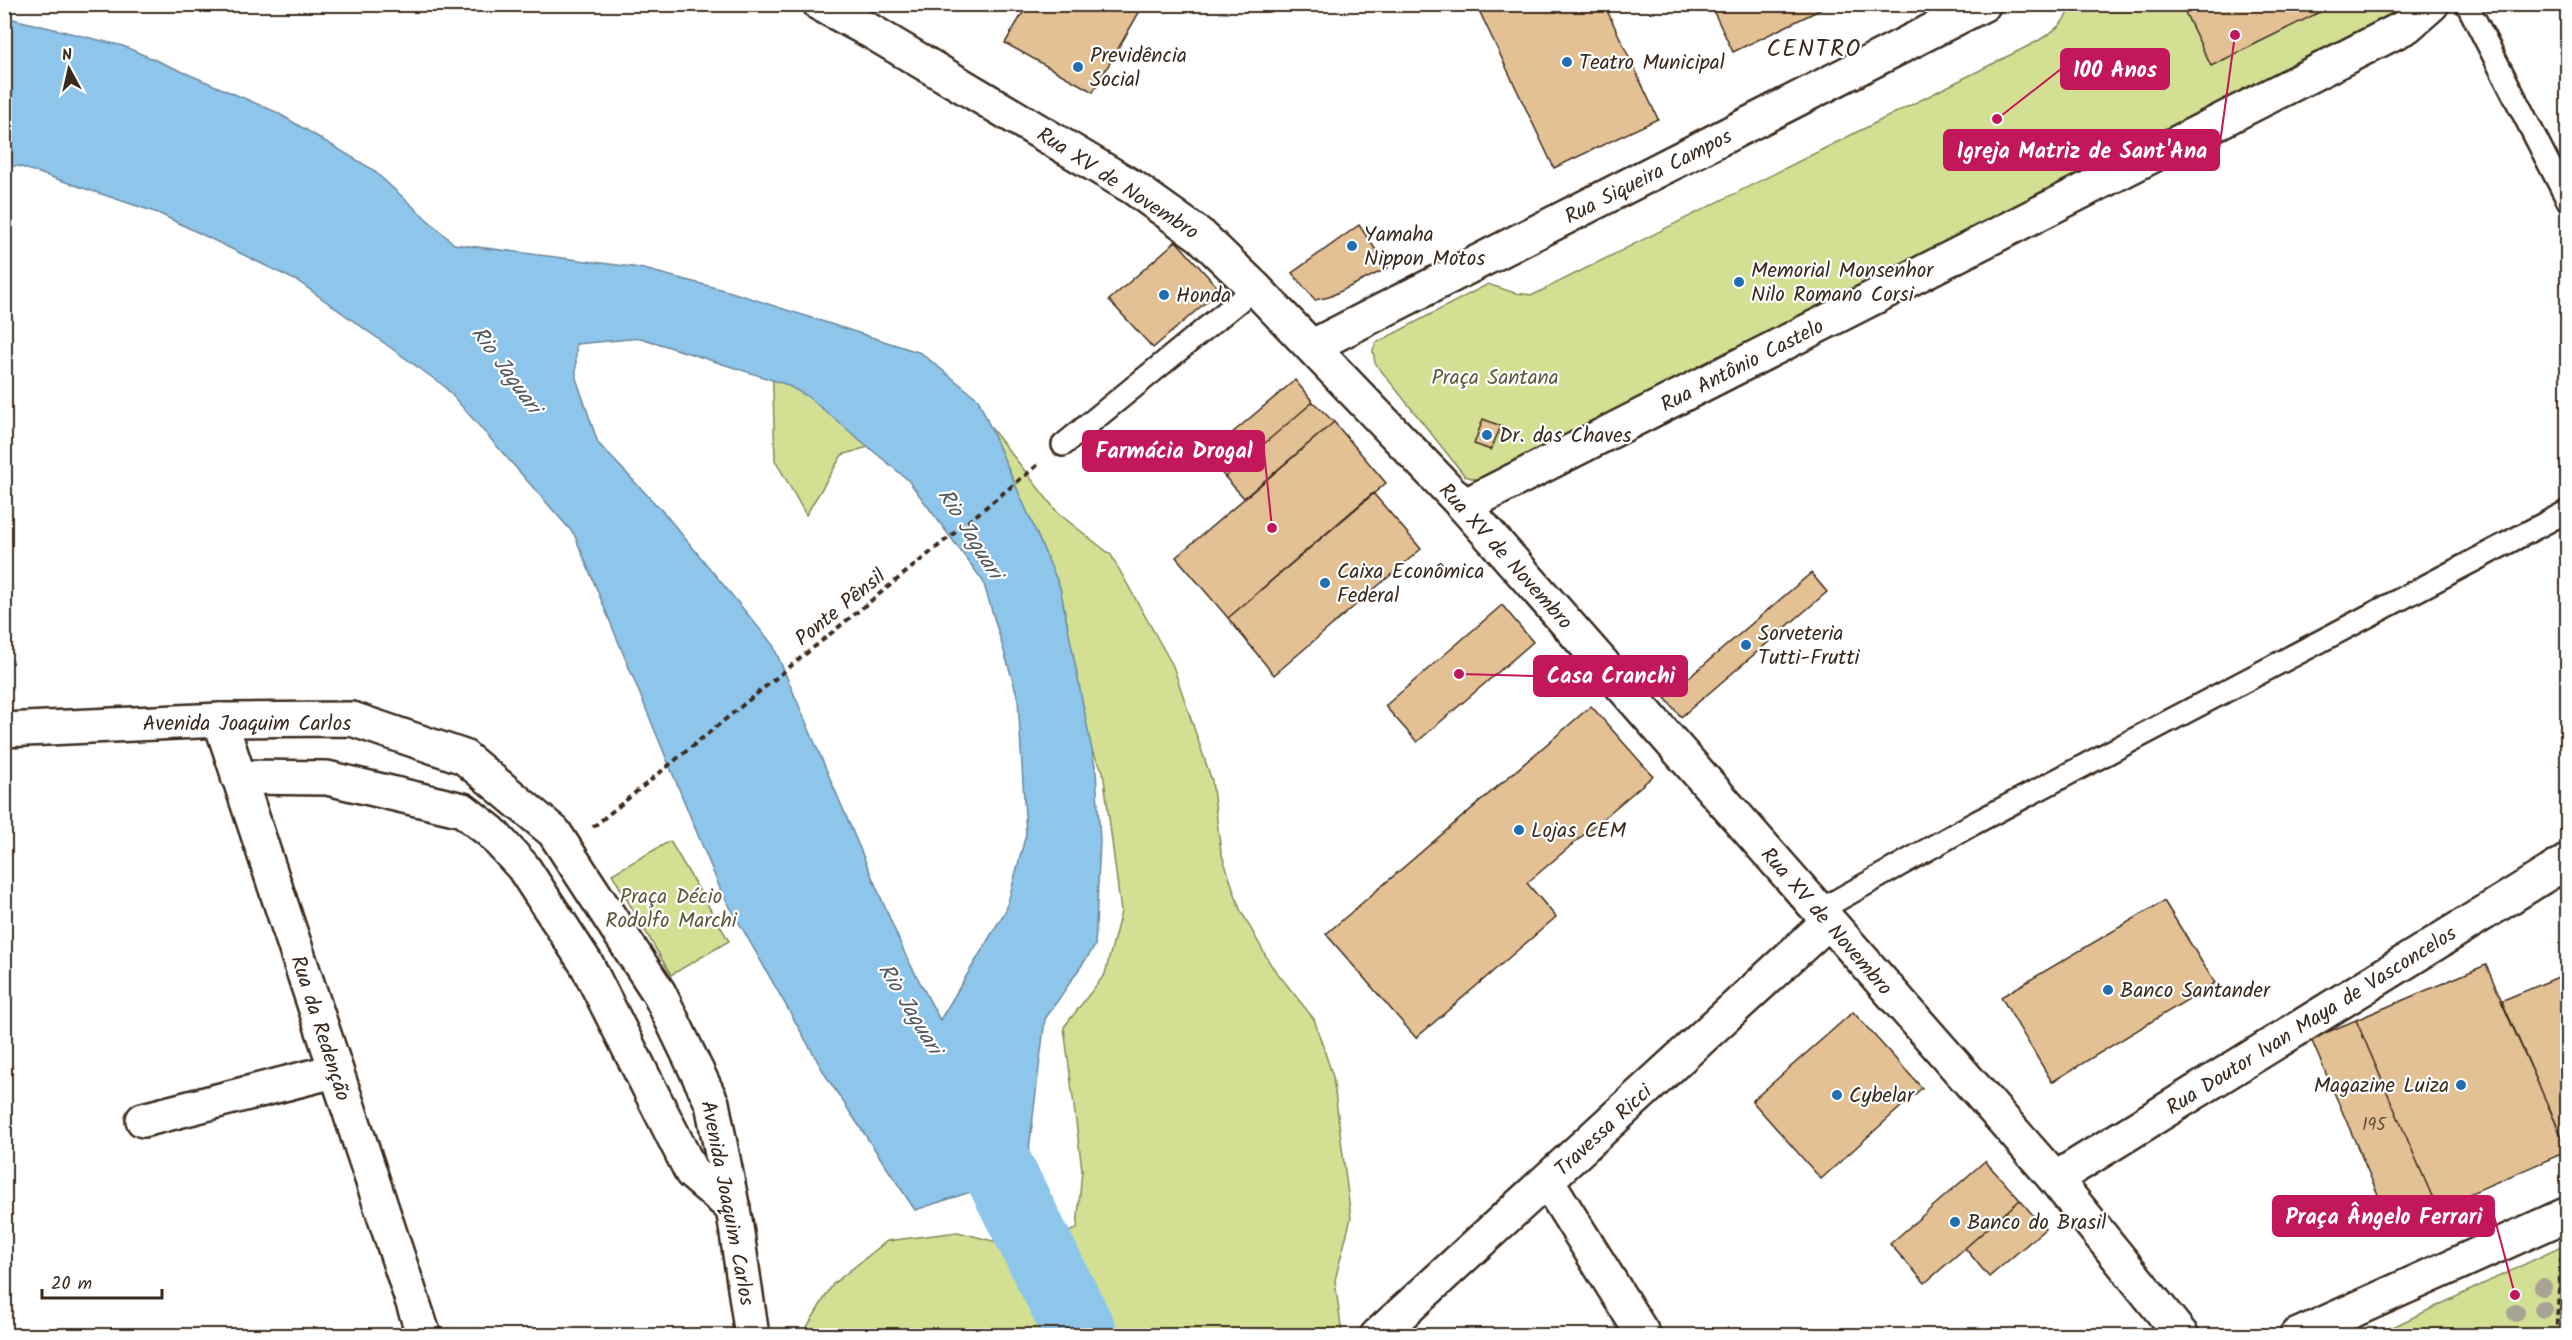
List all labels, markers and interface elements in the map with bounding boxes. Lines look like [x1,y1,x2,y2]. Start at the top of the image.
district label: CENTRO [1766,30,1862,69]
north arrow [39,39,99,99]
place label: Previdência Social [1090,40,1187,97]
text: N [60,43,74,69]
place label: Teatro Municipal [1579,47,1725,80]
callout: 100 Anos [2061,49,2169,89]
text: 100 Anos [2073,54,2158,89]
marker: Teatro Municipal [1560,55,1574,69]
marker: Previdência Social [1071,60,1085,74]
street label: Rua XV de Novembro [1029,119,1205,249]
street label: Rua Siqueira Campos [1559,121,1738,234]
callout: Igreja Matriz de Sant'Ana [1944,130,2219,170]
text: Igreja Matriz de Sant'Ana [1957,135,2207,170]
place label: Yamaha Nippon Motos [1364,219,1485,276]
marker: Yamaha Nippon Motos [1345,239,1359,253]
place label: Memorial Monsenhor Nilo Romano Corsi [1751,255,1934,312]
marker: Memorial Monsenhor Nilo Romano Corsi [1732,275,1746,289]
place label: Honda [1176,280,1231,313]
marker: Honda [1157,288,1171,302]
street label: Rua Antônio Castelo [1655,311,1830,422]
water label: Rio Jaguari [461,319,552,426]
park label: Praça Santana [1431,362,1559,395]
place label: Dr. das Chaves [1499,420,1632,453]
marker: Dr. das Chaves [1480,428,1494,442]
callout: Farmácia Drogal [1083,431,1264,471]
text: Farmácia Drogal [1096,435,1253,470]
street label: Rua XV de Novembro [1430,476,1580,638]
water label: Rio Jaguari [927,482,1013,591]
place label: Caixa Econômica Federal [1337,556,1484,613]
street label: Ponte Pênsil [788,561,894,655]
marker: Caixa Econômica Federal [1318,576,1332,590]
place label: Sorveteria Tutti-Frutti [1758,618,1861,675]
marker: Sorveteria Tutti-Frutti [1739,638,1753,652]
callout: Casa Cranchi [1534,656,1687,696]
text: Casa Cranchi [1547,660,1677,695]
street label: Avenida Joaquim Carlos [143,708,351,741]
place label: Lojas CEM [1531,815,1626,848]
marker: Lojas CEM [1512,823,1526,837]
street label: Rua XV de Novembro [1752,840,1900,1004]
park label: Praça Décio Rodolfo Marchi [605,881,738,938]
street label: Rua Doutor Ivan Maya de Vasconcelos [2160,918,2463,1125]
street label: Rua da Redenção [281,952,359,1105]
water label: Rio Jaguari [868,957,952,1066]
place label: Banco Santander [2120,975,2271,1008]
marker: Banco Santander [2101,983,2115,997]
place label: Magazine Luiza [2314,1070,2449,1103]
street label: Travessa Ricci [1548,1076,1661,1185]
marker: Magazine Luiza [2454,1078,2468,1092]
place label: Cybelar [1849,1080,1915,1113]
marker: Cybelar [1830,1088,1844,1102]
street label: Avenida Joaquim Carlos [690,1098,763,1309]
house number: 195 [2362,1111,2387,1140]
callout: Praça Ângelo Ferrari [2273,1196,2494,1236]
text: Praça Ângelo Ferrari [2285,1201,2484,1236]
place label: Banco do Brasil [1967,1207,2106,1240]
marker: Banco do Brasil [1948,1215,1962,1229]
scale bar [42,1262,162,1300]
text: 20 m [51,1270,92,1299]

